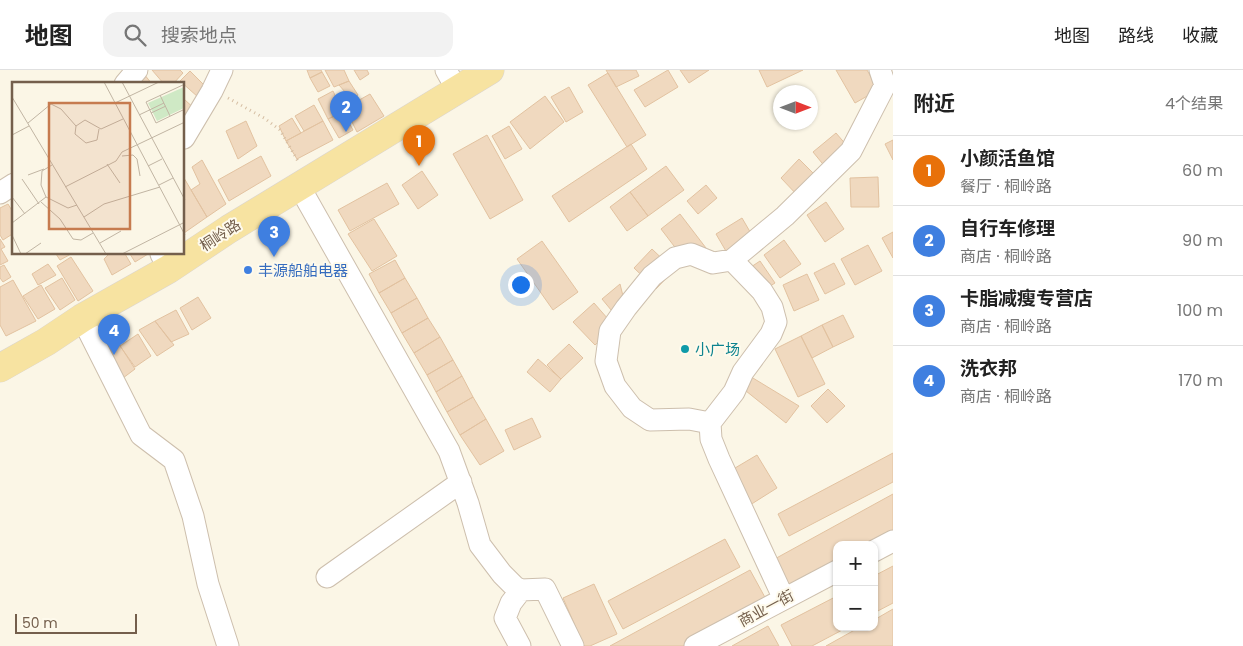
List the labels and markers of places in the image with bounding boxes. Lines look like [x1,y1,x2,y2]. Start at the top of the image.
pin: 2 [330,91,362,132]
pin: 1 [403,125,435,166]
pin: 3 [258,216,290,257]
place label: 丰源船舶电器 [258,260,348,281]
marker: 丰源船舶电器 [242,264,254,276]
pin: 4 [98,314,130,355]
place label: 小广场 [695,339,740,360]
marker: 小广场 [679,343,691,355]

